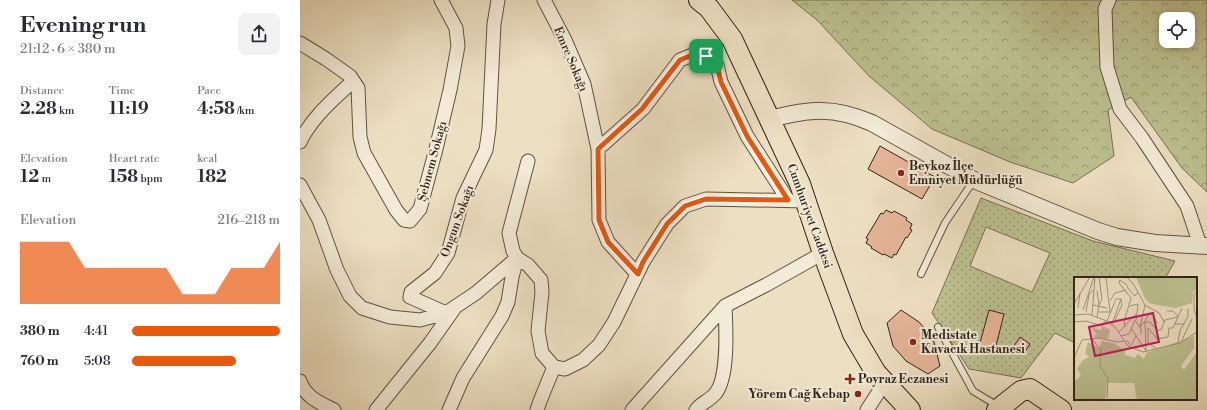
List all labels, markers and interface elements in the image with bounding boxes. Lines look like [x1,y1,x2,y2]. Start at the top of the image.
text: Evening run [20,12,146,39]
map controls [1159,12,1195,48]
button: locate [1159,12,1195,48]
button: share [238,13,280,55]
street label: Emre Sokağı [550,25,591,94]
pin [689,39,723,73]
text: 21:12 · 6 × 380 m [20,41,115,57]
icon: arrive [695,45,717,67]
text: Distance [20,84,64,98]
text: Time [109,84,135,98]
text: Pace [197,84,221,98]
text: 2.28 [20,98,57,120]
text: 11:19 [109,98,149,120]
text: 4:58 [197,98,235,120]
text: km [57,104,74,118]
text: /km [235,104,254,118]
street label: Şebnem Sokağı [415,119,450,203]
text: Elevation [20,152,68,166]
text: Heart rate [109,152,159,166]
text: kcal [197,152,217,166]
place label: Beykoz İlçe Emniyet Müdürlüğü [909,157,1023,188]
street label: Cumhuriyet Caddesi [784,162,836,271]
text: 12 [20,166,39,188]
text: 158 [109,166,138,188]
text: 182 [197,166,227,188]
marker: Beykoz İlçe Emniyet Müdürlüğü [896,168,906,178]
text: m [39,172,51,186]
text: bpm [138,172,163,186]
street label: Ongun Sokağı [437,183,477,259]
text: Elevation [20,212,76,228]
text: 216–218 m [217,212,280,228]
inset map [1074,277,1197,400]
text: 380 m [20,323,59,339]
text: 4:41 [84,323,108,339]
place label: Medistate Kavacık Hastanesi [921,328,1025,357]
marker: Medistate Kavacık Hastanesi [908,337,918,347]
text: 760 m [20,353,59,369]
text: 5:08 [84,353,111,369]
place label: Poyraz Eczanesi [858,372,948,387]
marker: Poyraz Eczanesi [845,374,855,384]
place label: Yörem Cağ Kebap [748,387,850,402]
marker: Yörem Cağ Kebap [853,389,863,399]

